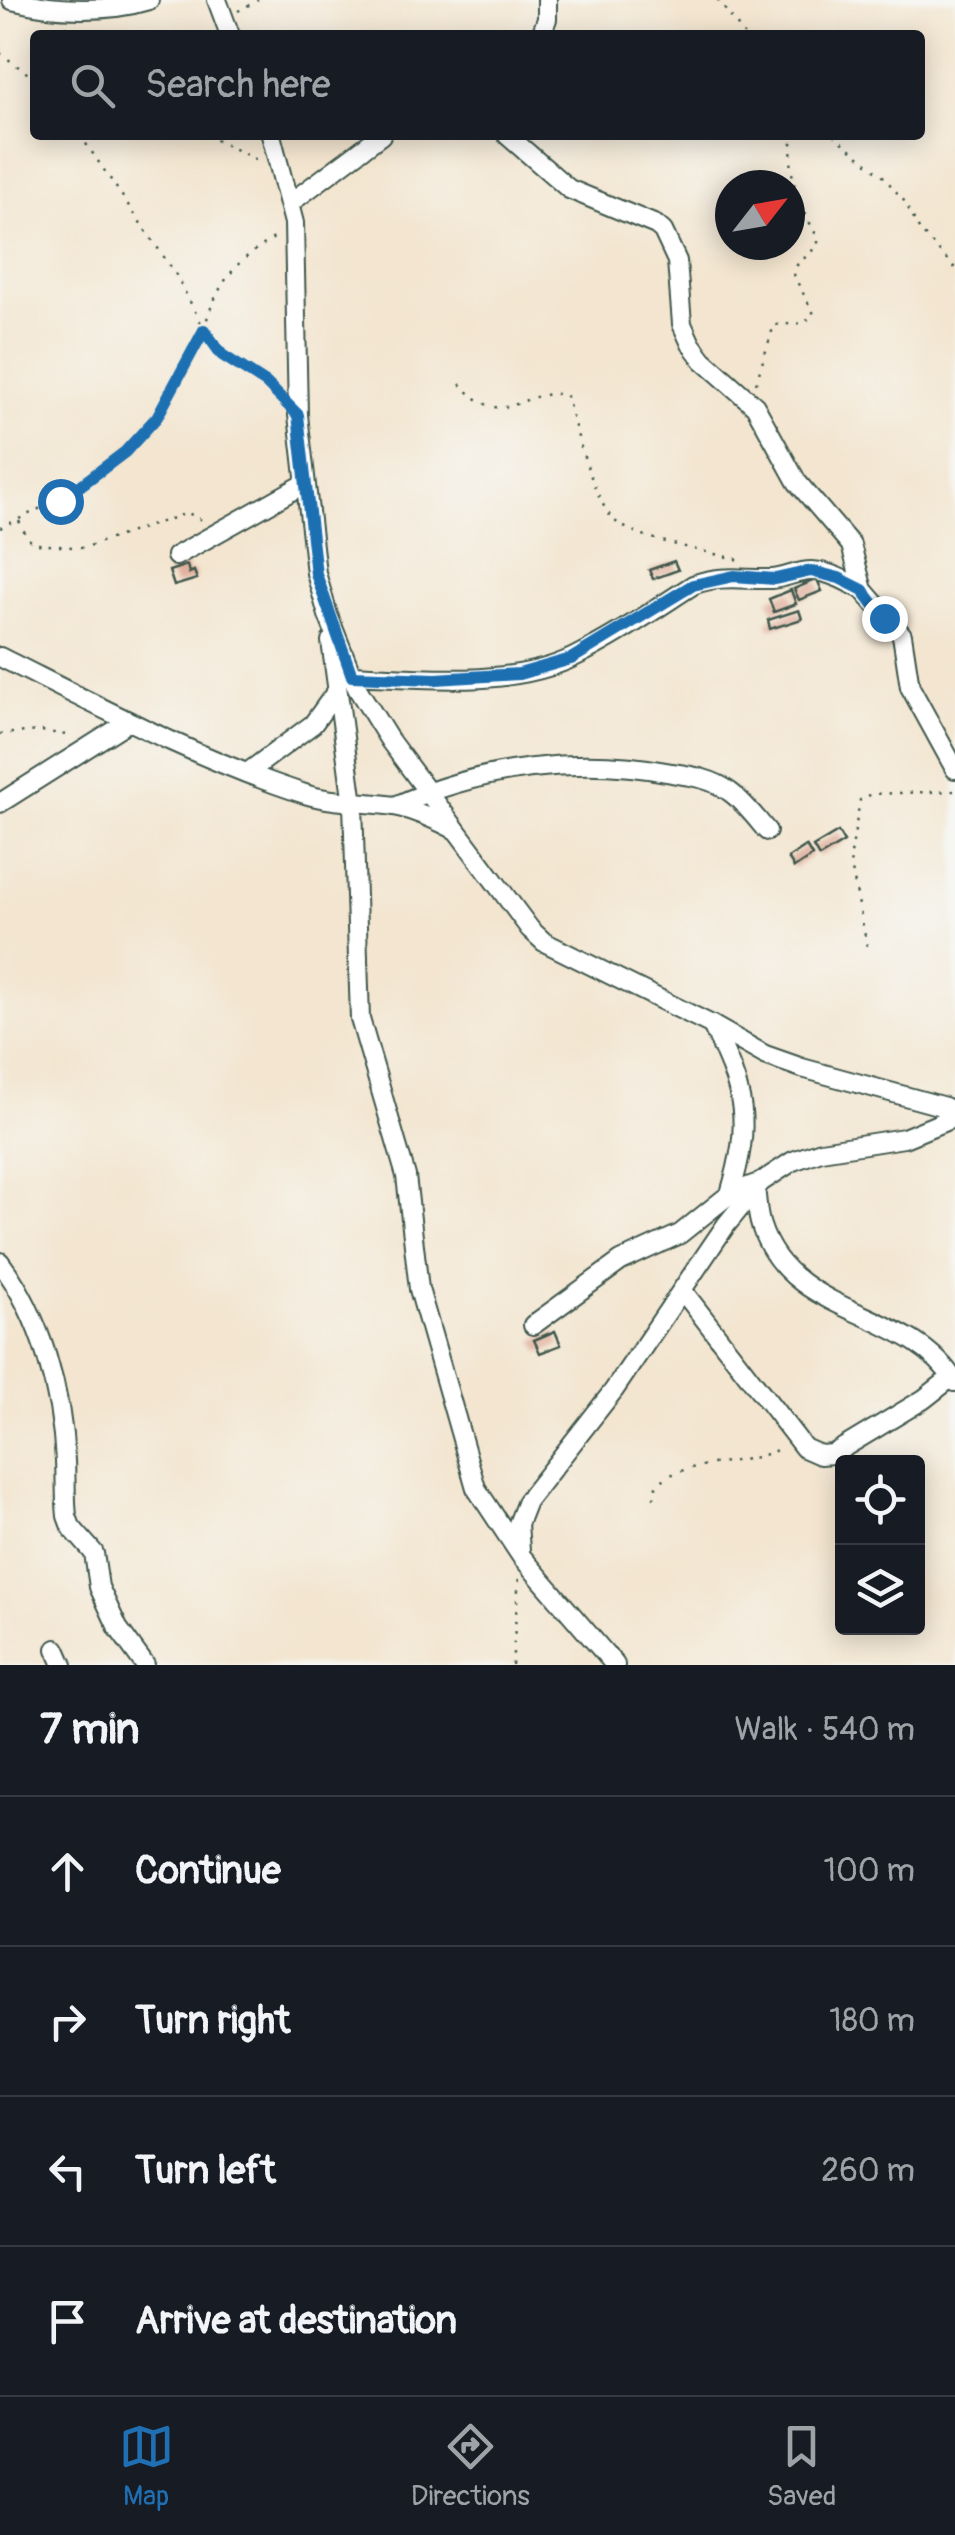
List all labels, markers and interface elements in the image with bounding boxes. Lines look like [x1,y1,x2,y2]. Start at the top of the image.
search box [30,30,925,140]
icon: search [65,58,120,113]
text: Search here [145,61,331,109]
north arrow [715,170,805,260]
route start [38,479,84,525]
route end [862,596,908,642]
map controls [835,1455,925,1635]
button: locate [835,1455,925,1545]
button: layers [835,1545,925,1635]
text: 7 min [40,1704,139,1756]
text: Walk · 540 m [734,1710,915,1750]
icon: ahead [40,1844,95,1899]
text: Continue [135,1847,281,1895]
text: 100 m [823,1851,915,1891]
icon: right [40,1994,95,2049]
text: Turn right [135,1997,290,2045]
text: 180 m [829,2001,915,2041]
icon: left [40,2144,95,2199]
text: Turn left [135,2147,276,2195]
text: 260 m [821,2151,915,2191]
icon: arrive [40,2294,95,2349]
text: Arrive at destination [135,2297,457,2345]
tab: Map [119,2419,174,2514]
tab: Directions [411,2419,530,2514]
tab: Saved [767,2419,836,2514]

